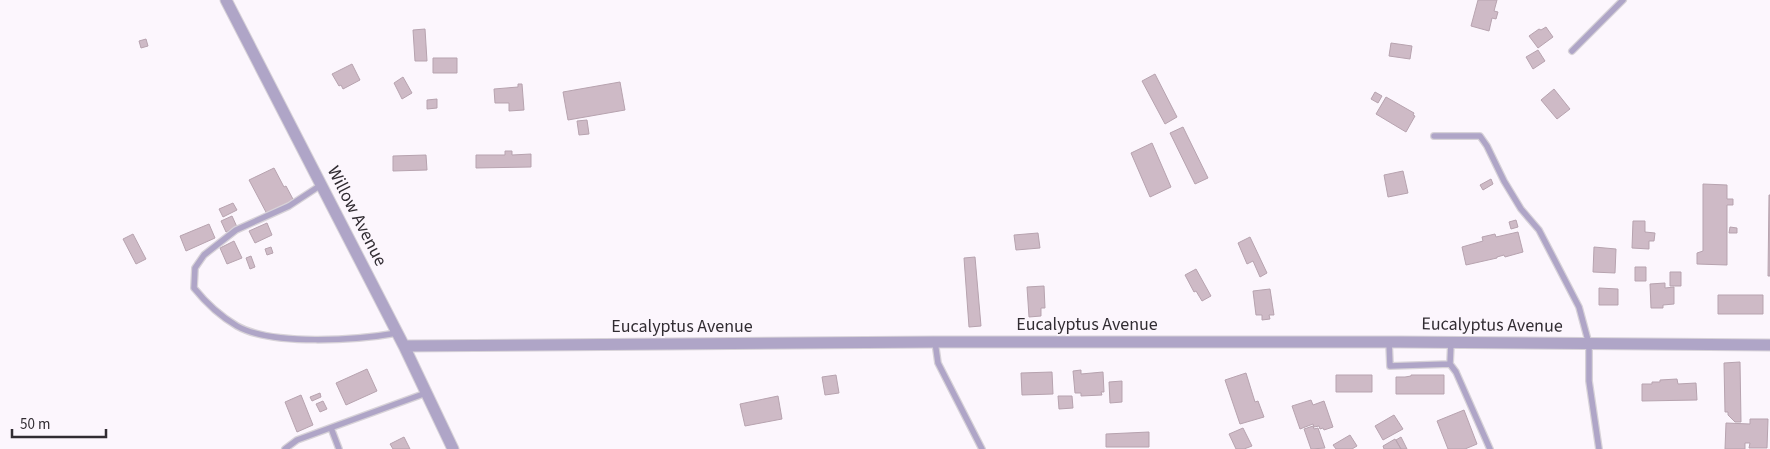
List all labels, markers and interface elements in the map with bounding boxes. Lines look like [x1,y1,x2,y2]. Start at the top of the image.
street label: Willow Avenue [321,162,393,271]
street label: Eucalyptus Avenue [1421,311,1563,339]
street label: Eucalyptus Avenue [1016,312,1158,337]
street label: Eucalyptus Avenue [611,314,753,339]
scale bar [12,406,106,438]
text: 50 m [20,414,50,435]

